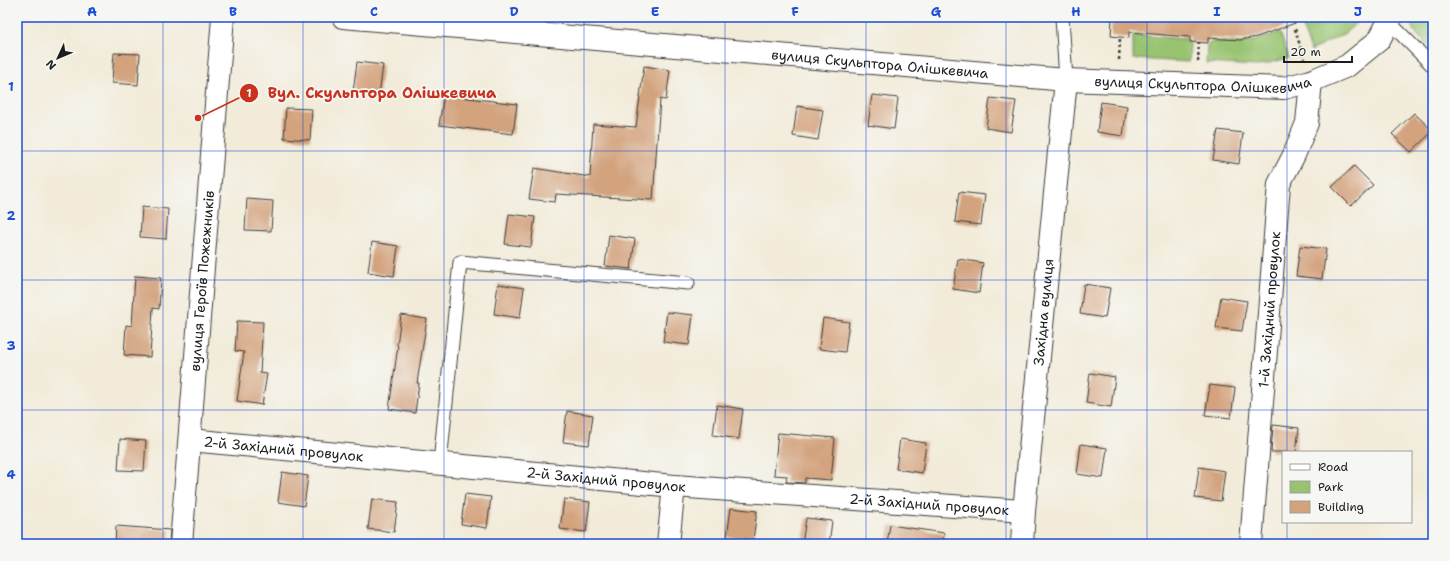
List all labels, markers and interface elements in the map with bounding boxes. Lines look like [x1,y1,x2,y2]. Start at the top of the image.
text: A [87,3,97,20]
text: B [229,3,237,20]
text: C [370,3,378,20]
text: D [509,3,519,20]
text: E [651,3,660,20]
text: F [791,3,799,20]
text: G [931,3,942,20]
text: H [1071,3,1081,20]
text: I [1213,3,1221,20]
text: J [1354,3,1362,20]
north arrow [38,38,78,78]
scale bar [1284,38,1352,64]
text: 20 m [1290,44,1321,60]
street label: вулиця Скульптора Олішкевича [771,45,989,82]
text: N [43,56,60,73]
street label: вулиця Скульптора Олішкевича [1094,72,1314,97]
text: 1 [8,78,14,95]
callout: Вул. Скульптора Олішкевича [239,80,504,107]
text: Вул. Скульптора Олішкевича [268,83,497,103]
text: 1 [246,85,252,101]
street label: вулиця Героїв Пожежників [186,190,218,372]
text: 2 [6,207,16,224]
street label: 1-й Західний провулок [1254,230,1284,389]
street label: Західна вулиця [1029,258,1058,366]
text: 3 [6,337,16,354]
street label: 2-й Західний провулок [203,432,365,465]
legend [1282,451,1412,523]
text: Road [1318,459,1349,475]
street label: 2-й Західний провулок [526,463,687,496]
text: 4 [6,466,16,483]
text: Park [1318,479,1344,495]
street label: 2-й Західний провулок [849,490,1010,519]
text: Building [1318,499,1364,515]

